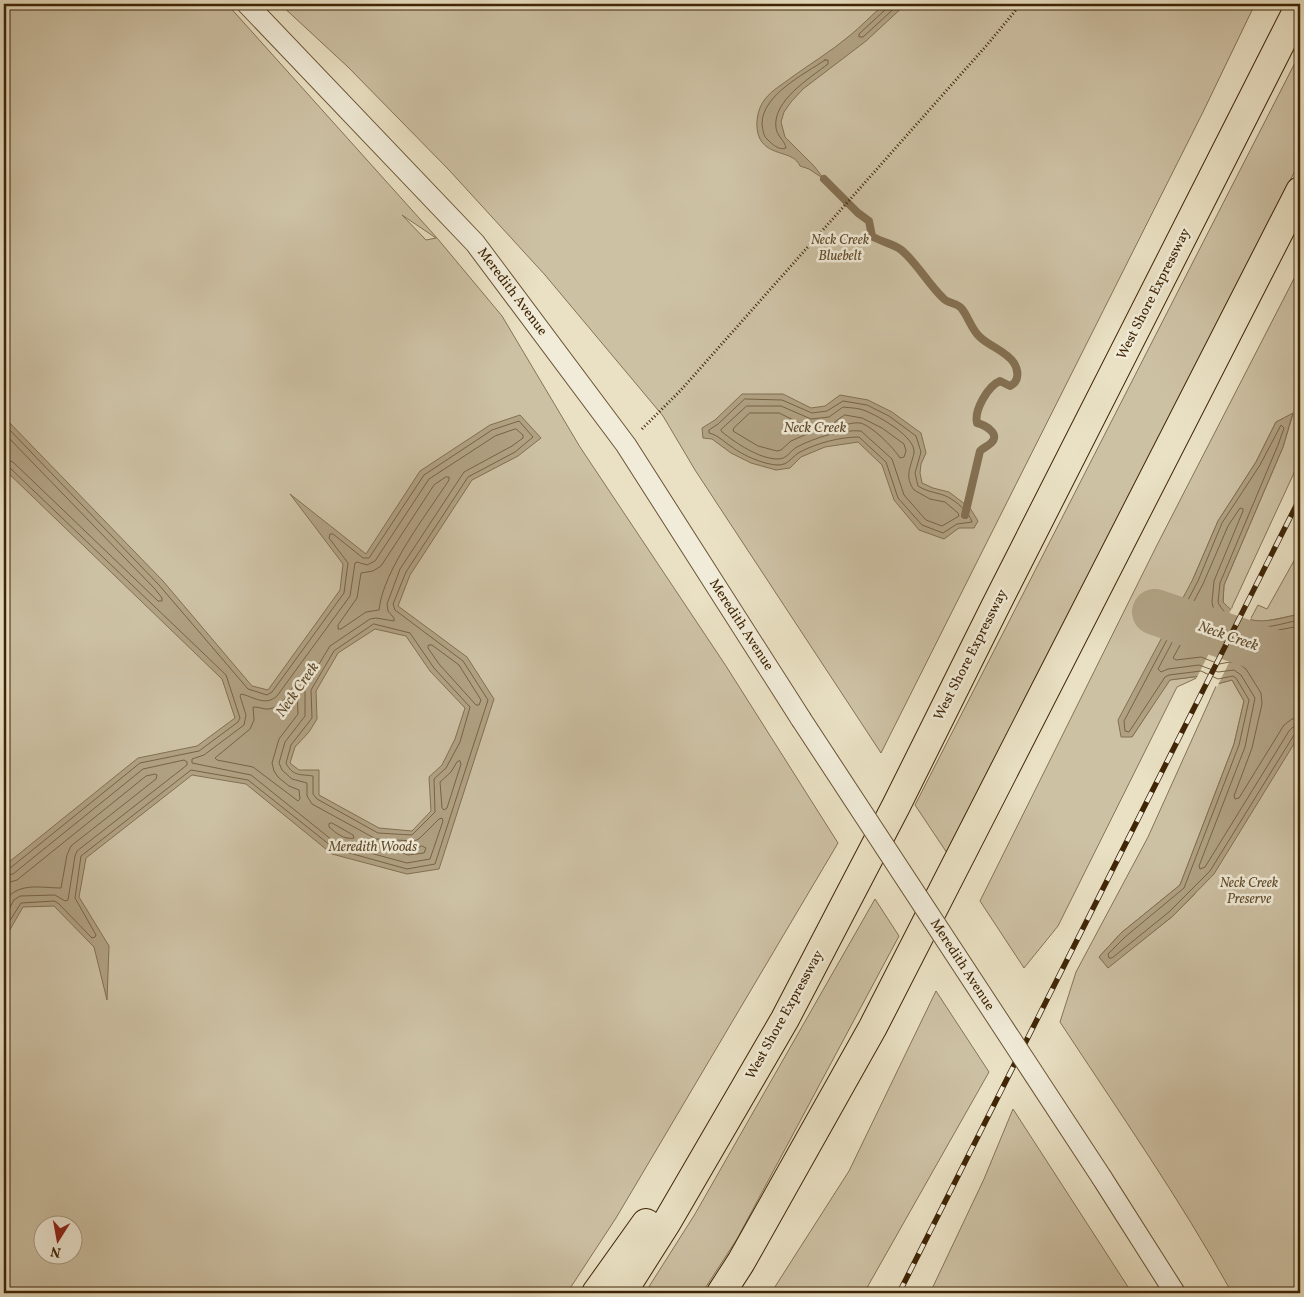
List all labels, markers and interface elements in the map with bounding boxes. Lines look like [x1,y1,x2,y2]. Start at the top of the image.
street label: West Shore Expressway [1113,225,1196,363]
park label: Neck Creek Bluebelt [811,231,870,266]
street label: Meredith Avenue [473,244,552,340]
water label: Neck Creek [784,418,846,439]
street label: Meredith Avenue [704,575,778,675]
street label: West Shore Expressway [930,586,1013,724]
water label: Neck Creek [1195,617,1261,657]
water label: Neck Creek [271,658,325,722]
park label: Meredith Woods [328,838,417,857]
park label: Neck Creek Preserve [1220,874,1279,909]
street label: Meredith Avenue [925,915,999,1015]
street label: West Shore Expressway [742,947,829,1083]
north arrow [32,1214,82,1264]
text: N [49,1241,63,1262]

